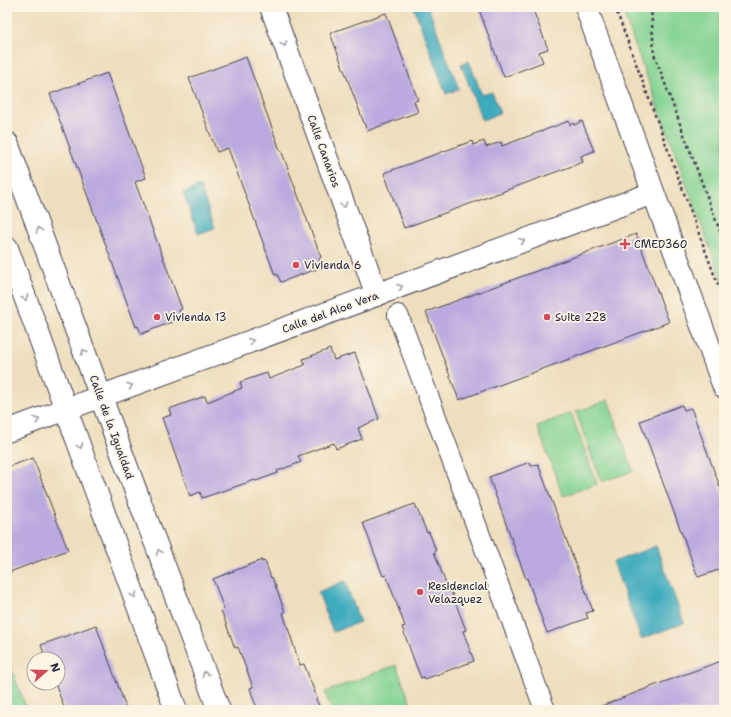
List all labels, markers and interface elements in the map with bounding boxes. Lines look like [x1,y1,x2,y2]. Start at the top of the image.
one-way arrow [280,40,288,47]
street label: Calle Canarios [303,113,344,190]
one-way arrow [339,201,347,208]
one-way arrow [36,226,44,233]
place label: CMED360 [634,237,687,252]
one-way arrow [518,238,525,246]
marker: CMED360 [619,238,631,250]
place label: Vivienda 6 [304,258,361,273]
marker: Vivienda 6 [291,260,301,270]
one-way arrow [396,283,403,291]
street label: Calle del Aloe Vera [280,288,381,337]
one-way arrow [21,294,29,301]
place label: Vivienda 13 [165,310,226,325]
place label: Suite 228 [555,310,607,325]
marker: Vivienda 13 [152,312,162,322]
marker: Suite 228 [542,312,552,322]
one-way arrow [248,337,255,345]
one-way arrow [81,348,89,355]
street label: Calle de la Igualdad [86,373,137,481]
one-way arrow [126,383,133,391]
one-way arrow [33,417,40,425]
one-way arrow [75,443,84,450]
one-way arrow [156,549,164,556]
place label: Residencial Velazquez [428,579,488,607]
marker: Residencial Velazquez [415,587,425,597]
one-way arrow [129,591,138,598]
north arrow [26,651,66,691]
text: N [46,661,64,675]
one-way arrow [202,670,210,677]

